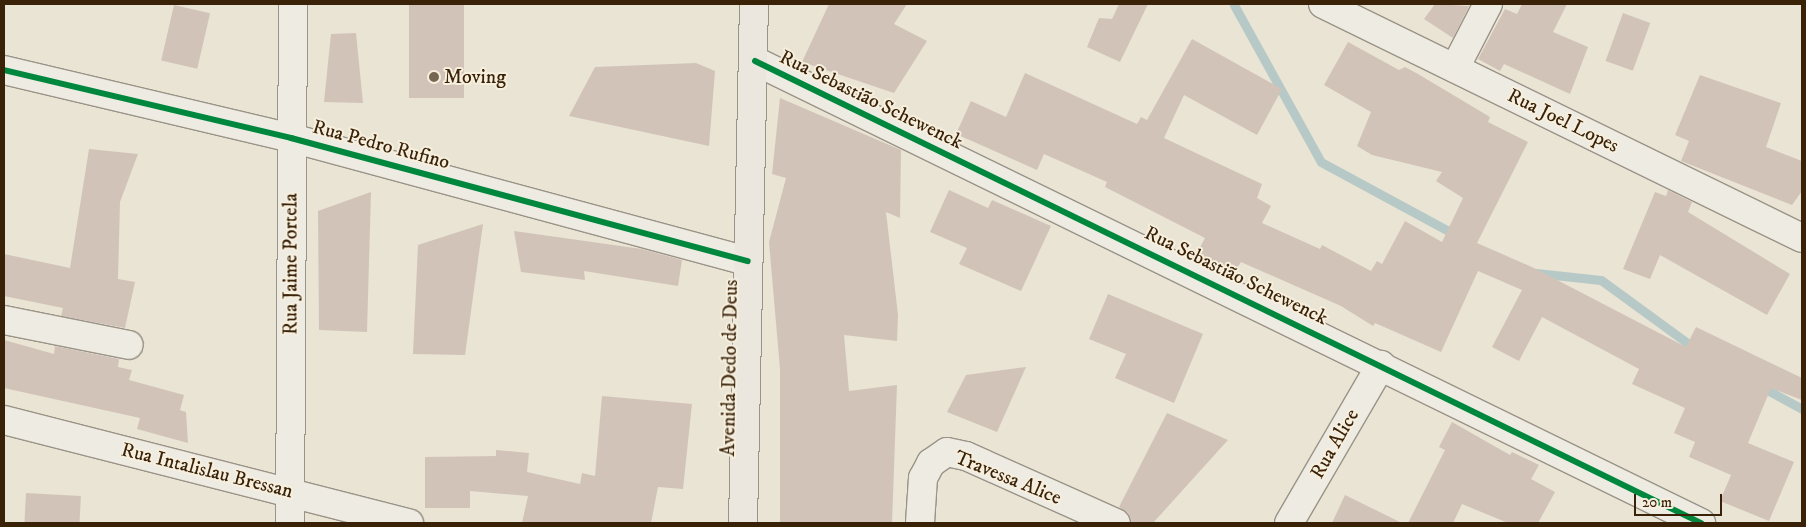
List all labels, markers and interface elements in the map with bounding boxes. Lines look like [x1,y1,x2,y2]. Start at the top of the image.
street label: Rua Sebastião Schewenck [775,45,967,155]
place label: Moving [444,65,506,89]
marker: Moving [428,71,440,83]
street label: Rua Joel Lopes [1503,84,1623,158]
street label: Rua Pedro Rufino [310,115,452,175]
street label: Rua Jaime Portela [279,193,303,335]
street label: Rua Sebastião Schewenck [1140,221,1332,331]
street label: Avenida Dedo de Deus [716,279,744,457]
street label: Rua Alice [1305,405,1365,483]
street label: Rua Intalislau Bressan [119,438,295,504]
street label: Travessa Alice [951,446,1065,510]
scale bar [1636,484,1724,516]
text: 20 m [1642,493,1672,512]

